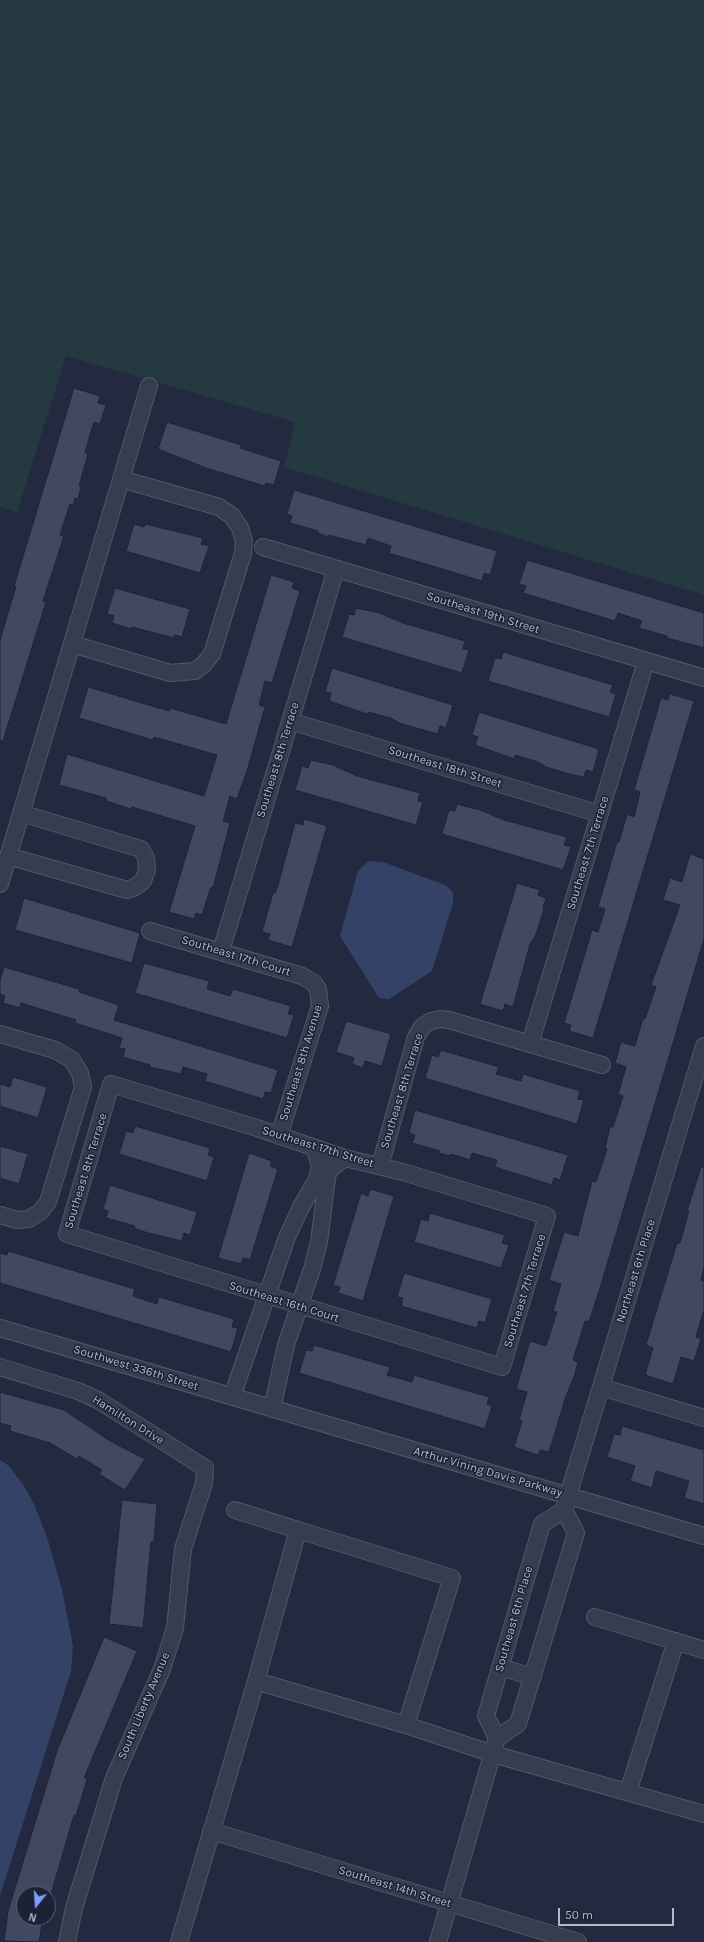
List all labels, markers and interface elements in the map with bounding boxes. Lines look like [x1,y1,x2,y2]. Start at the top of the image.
street label: Southeast 19th Street [425,589,541,637]
street label: Southeast 8th Terrace [254,700,302,820]
street label: Southeast 18th Street [386,743,504,791]
street label: Southeast 7th Terrace [564,794,612,912]
street label: Southeast 17th Court [180,933,292,979]
street label: Southeast 8th Avenue [276,1003,326,1123]
street label: Southeast 8th Terrace [378,1031,426,1151]
street label: Southeast 8th Terrace [62,1111,110,1231]
street label: Southeast 17th Street [260,1123,376,1171]
street label: Northeast 6th Place [613,1217,659,1325]
street label: Southeast 7th Terrace [501,1232,549,1350]
street label: Southeast 16th Court [227,1278,341,1326]
street label: Southwest 336th Street [72,1342,200,1394]
street label: Hamilton Drive [89,1392,167,1448]
street label: Arthur Vining Davis Parkway [412,1444,564,1500]
street label: Southeast 6th Place [492,1564,536,1674]
street label: South Liberty Avenue [115,1650,173,1762]
street label: Southeast 14th Street [337,1863,453,1911]
north arrow [16,1886,56,1926]
scale bar [560,1900,676,1926]
text: 50 m [565,1908,593,1922]
text: N [27,1910,38,1924]

